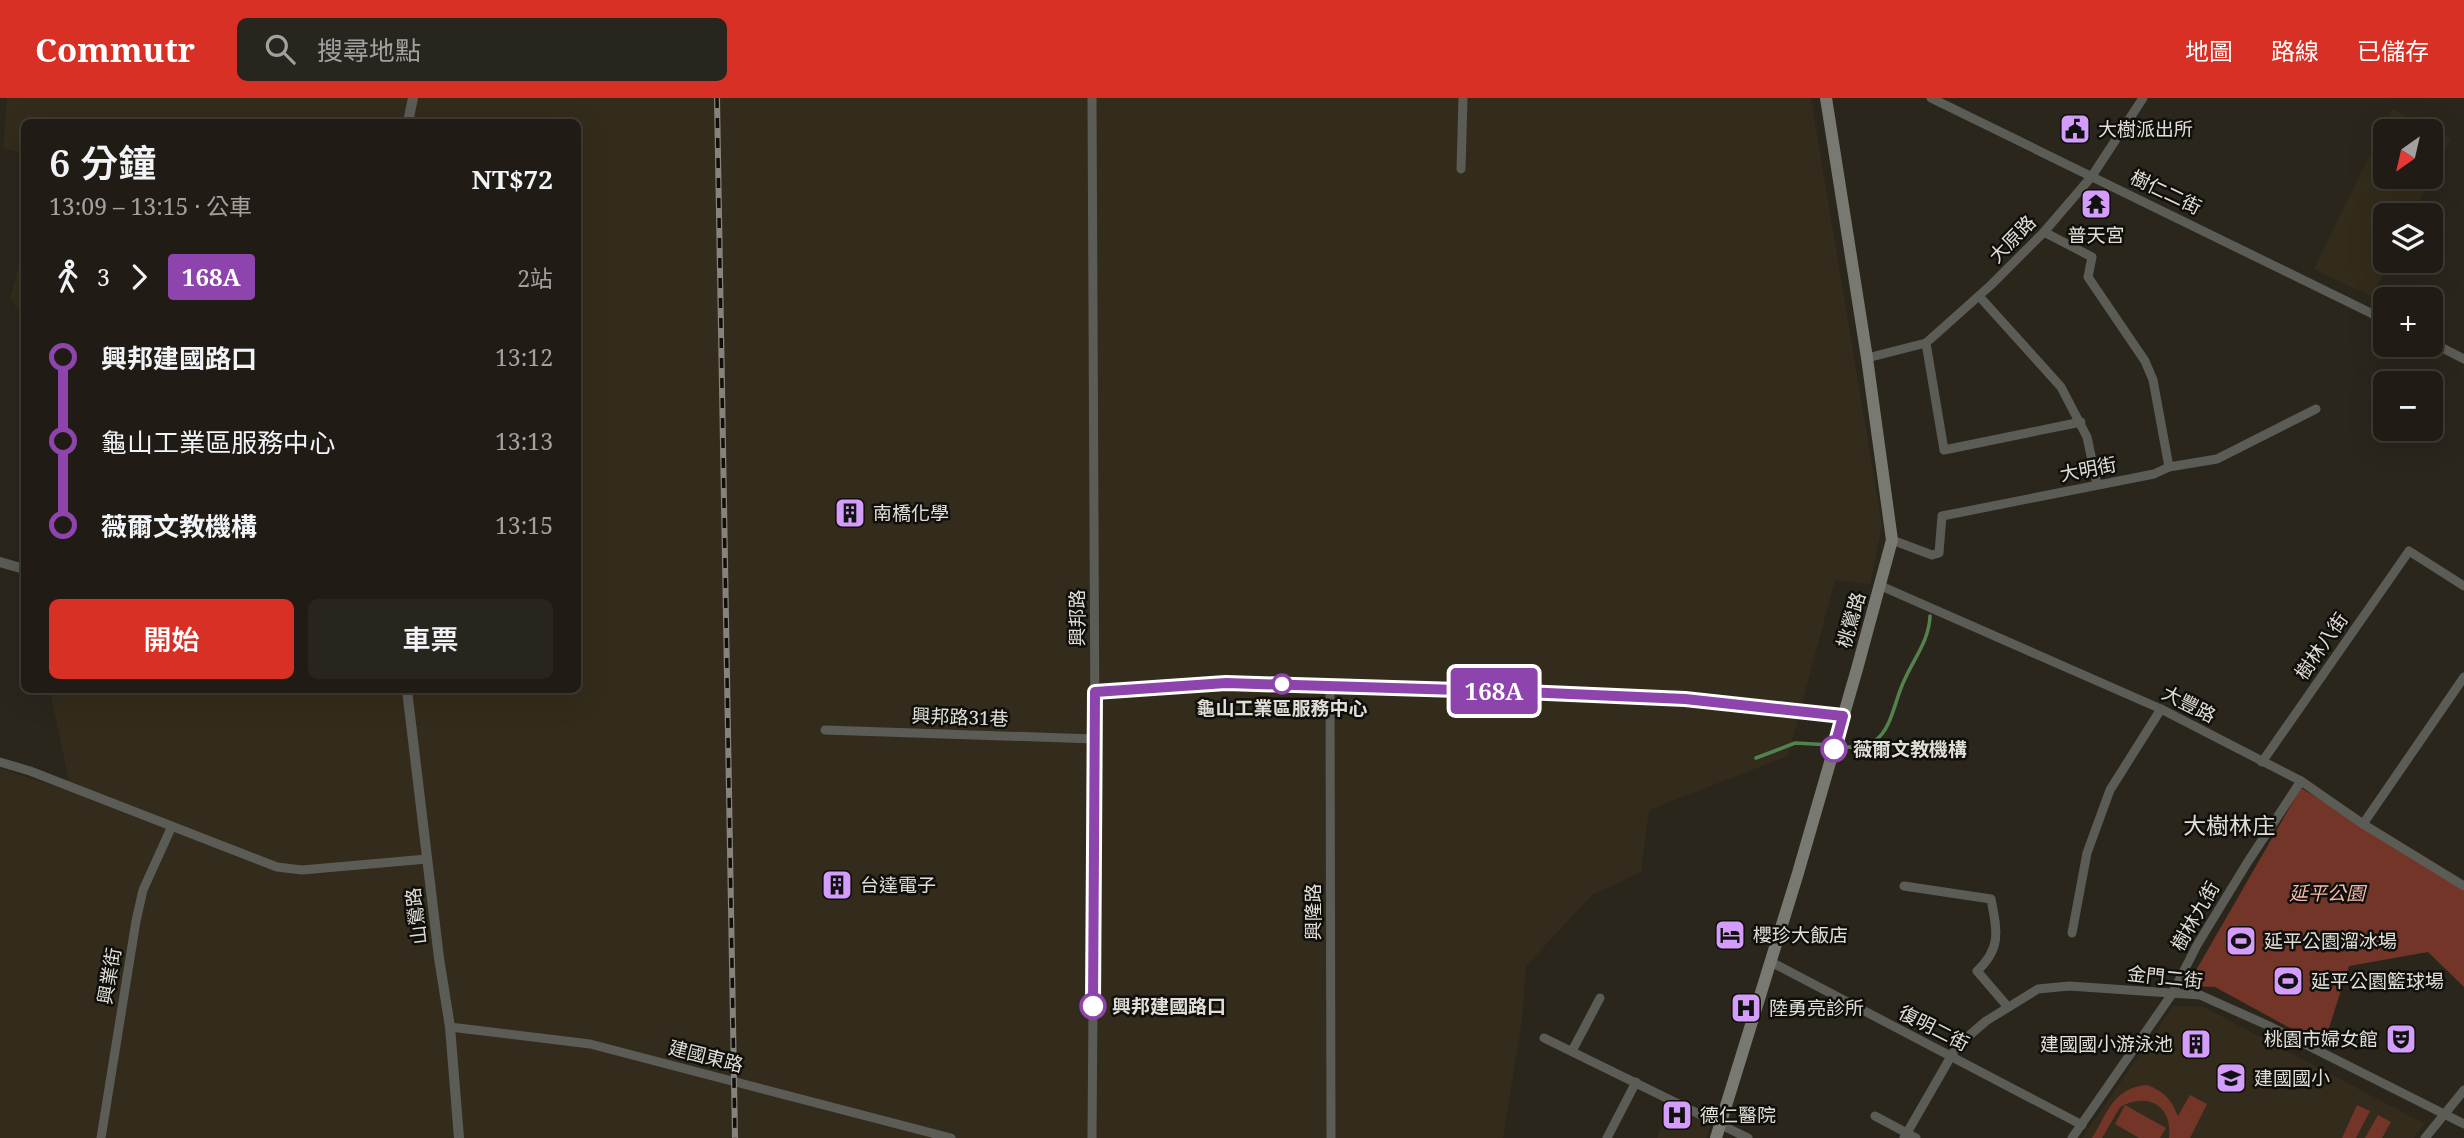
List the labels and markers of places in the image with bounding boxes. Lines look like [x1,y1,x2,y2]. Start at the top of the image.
public building icon: 大樹派出所 [2058,112,2092,146]
place label: 大樹派出所 [2098,116,2193,142]
temple icon: 普天宮 [2079,187,2113,221]
place label: 普天宮 [2067,222,2125,248]
building icon: 南橋化學 [833,496,867,530]
place label: 南橋化學 [873,500,949,526]
marker: 龜山工業區服務中心 [1272,674,1292,694]
place label: 龜山工業區服務中心 [1196,695,1368,721]
marker: 薇爾文教機構 [1821,736,1847,762]
place label: 薇爾文教機構 [1853,736,1967,762]
building icon: 台達電子 [820,868,854,902]
place label: 台達電子 [860,872,936,898]
hotel icon: 櫻珍大飯店 [1713,918,1747,952]
place label: 櫻珍大飯店 [1753,922,1848,948]
sports icon: 延平公園溜冰場 [2224,924,2258,958]
place label: 延平公園溜冰場 [2264,928,2397,954]
sports icon: 延平公園籃球場 [2271,964,2305,998]
place label: 延平公園籃球場 [2311,968,2444,994]
hospital icon: 陸勇亮診所 [1729,991,1763,1025]
marker: 興邦建國路口 [1080,993,1106,1019]
place label: 興邦建國路口 [1112,993,1226,1019]
place label: 陸勇亮診所 [1769,995,1864,1021]
theatre icon: 桃園市婦女館 [2384,1022,2418,1056]
place label: 桃園市婦女館 [2264,1026,2378,1052]
building icon: 建國國小游泳池 [2179,1027,2213,1061]
place label: 建國國小游泳池 [2040,1031,2173,1057]
school or university icon: 建國國小 [2214,1061,2248,1095]
place label: 建國國小 [2254,1065,2330,1091]
hospital icon: 德仁醫院 [1660,1098,1694,1132]
place label: 德仁醫院 [1700,1102,1776,1128]

